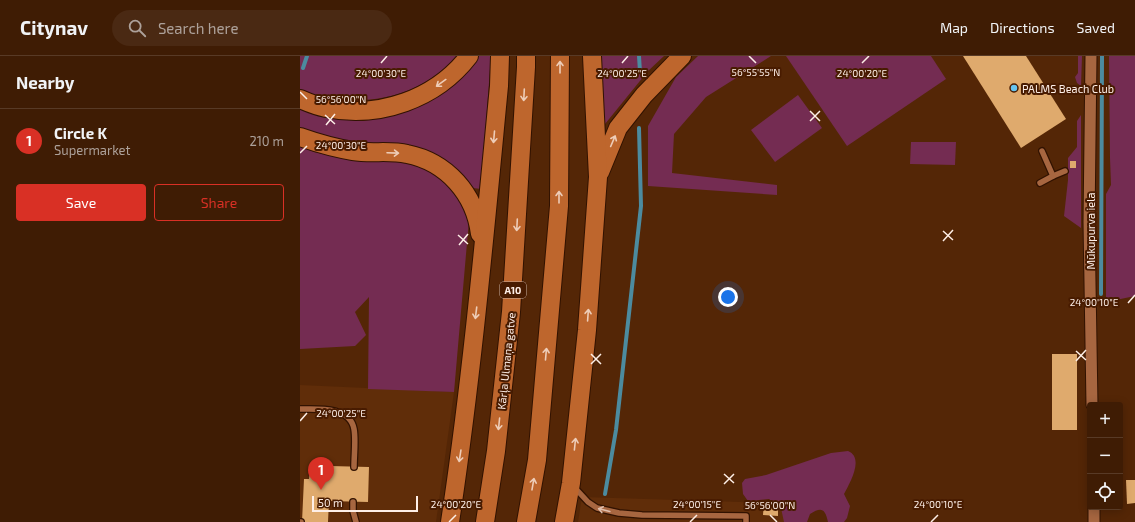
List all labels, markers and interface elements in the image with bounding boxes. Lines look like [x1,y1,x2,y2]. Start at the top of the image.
search box [112,10,392,46]
text: Citynav [20,16,88,39]
icon: search [126,17,148,39]
text: Search here [158,19,238,37]
text: Map [940,19,968,36]
text: Directions [990,19,1055,36]
text: Saved [1077,19,1115,36]
one-way arrow [556,61,564,74]
text: 56°55'55"N [732,66,780,78]
text: 24°00'30"E [356,67,407,79]
text: 24°00'25"E [597,67,647,79]
text: 24°00'20"E [837,67,888,79]
text: Nearby [16,72,74,92]
one-way arrow [436,79,447,87]
place label: PALMS Beach Club [1022,82,1114,95]
marker: PALMS Beach Club [1009,83,1019,93]
one-way arrow [521,88,528,101]
text: 56°56'00"N [316,93,366,105]
text: Circle K [54,124,107,142]
one-way arrow [490,130,498,143]
text: 1 [26,133,32,149]
text: 210 m [249,133,284,149]
one-way arrow [610,135,617,147]
text: 24°00'30"E [316,139,367,151]
text: Supermarket [54,142,131,158]
one-way arrow [386,149,399,156]
button: Save [16,184,146,221]
button: Share [154,184,284,221]
one-way arrow [555,191,563,204]
street label: Mūkupurva iela [1084,192,1097,270]
one-way arrow [513,218,520,231]
road number: A10 [500,282,526,298]
your location [718,287,738,307]
text: 24°00'10"E [1070,296,1119,308]
one-way arrow [473,306,480,319]
one-way arrow [584,309,591,322]
street label: Kārļa Ulmaņa gatve [494,312,520,411]
one-way arrow [543,348,550,361]
map controls [1087,402,1123,510]
button: + [1087,402,1123,438]
text: 24°00'25"E [316,407,366,419]
one-way arrow [495,417,503,430]
one-way arrow [571,438,579,451]
button: − [1087,438,1123,474]
one-way arrow [456,449,464,462]
pin: 1 [308,457,334,490]
button: locate [1087,474,1123,510]
one-way arrow [529,477,537,490]
scale bar [312,494,418,513]
text: 50 m [318,496,343,509]
text: 24°00'20"E [431,498,482,510]
text: 24°00'15"E [673,498,721,510]
text: 24°00'10"E [914,498,963,510]
text: 56°56'00"N [745,499,795,511]
one-way arrow [598,505,611,513]

